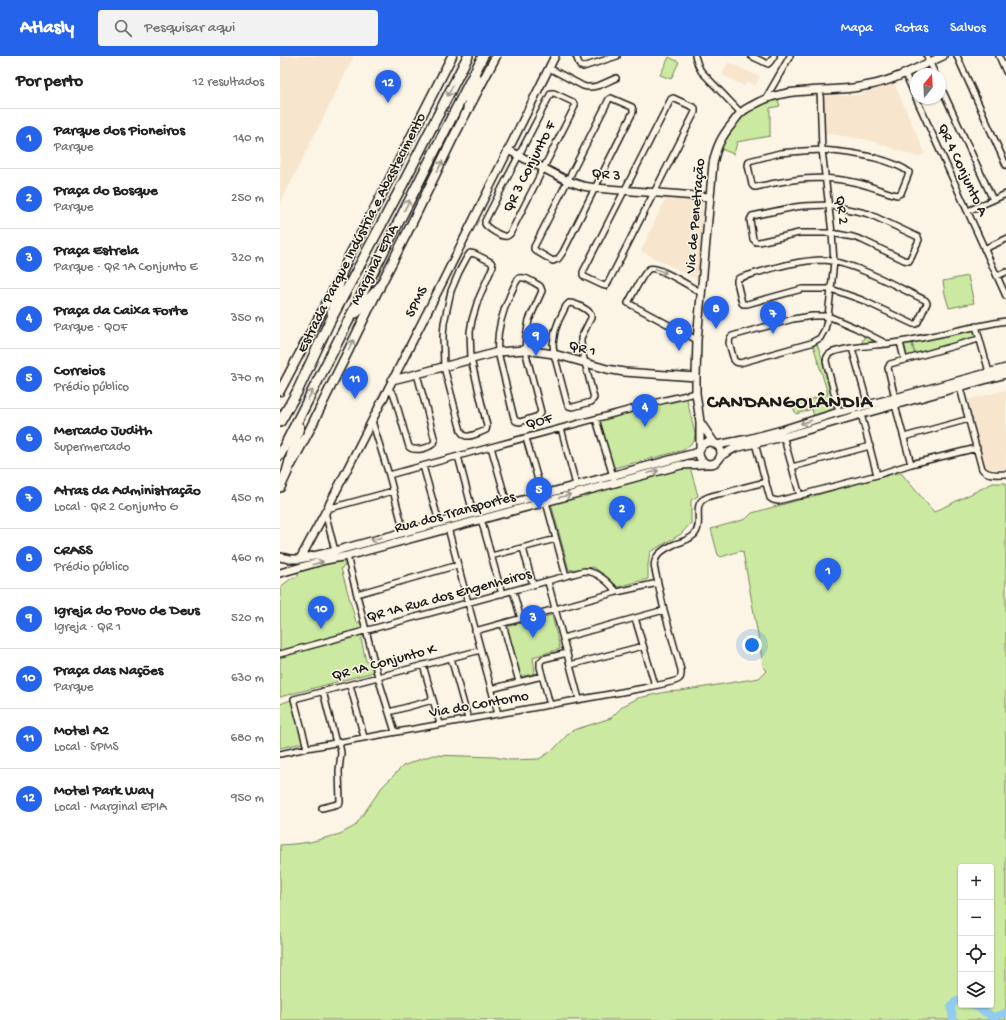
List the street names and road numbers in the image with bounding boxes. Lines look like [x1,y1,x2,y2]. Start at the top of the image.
street label: Estrada Parque Indústria e Abastecimento [293,110,431,356]
street label: QR 3 Conjunto F [499,117,561,215]
street label: QR 4 Conjunto A [933,121,992,220]
street label: Via de Penetração [682,158,710,275]
street label: QR 3 [590,165,622,186]
street label: QR 2 [830,194,852,226]
street label: Marginal EPIA [347,221,404,308]
street label: SPMS [402,283,432,321]
street label: QR 1 [566,337,598,361]
street label: QOF [524,409,556,434]
street label: Rua dos Transportes [393,488,518,538]
street label: QR 1A Rua dos Engenheiros [365,565,534,627]
street label: QR 1A Conjunto K [330,640,440,686]
street label: Via do Contorno [427,687,530,723]

